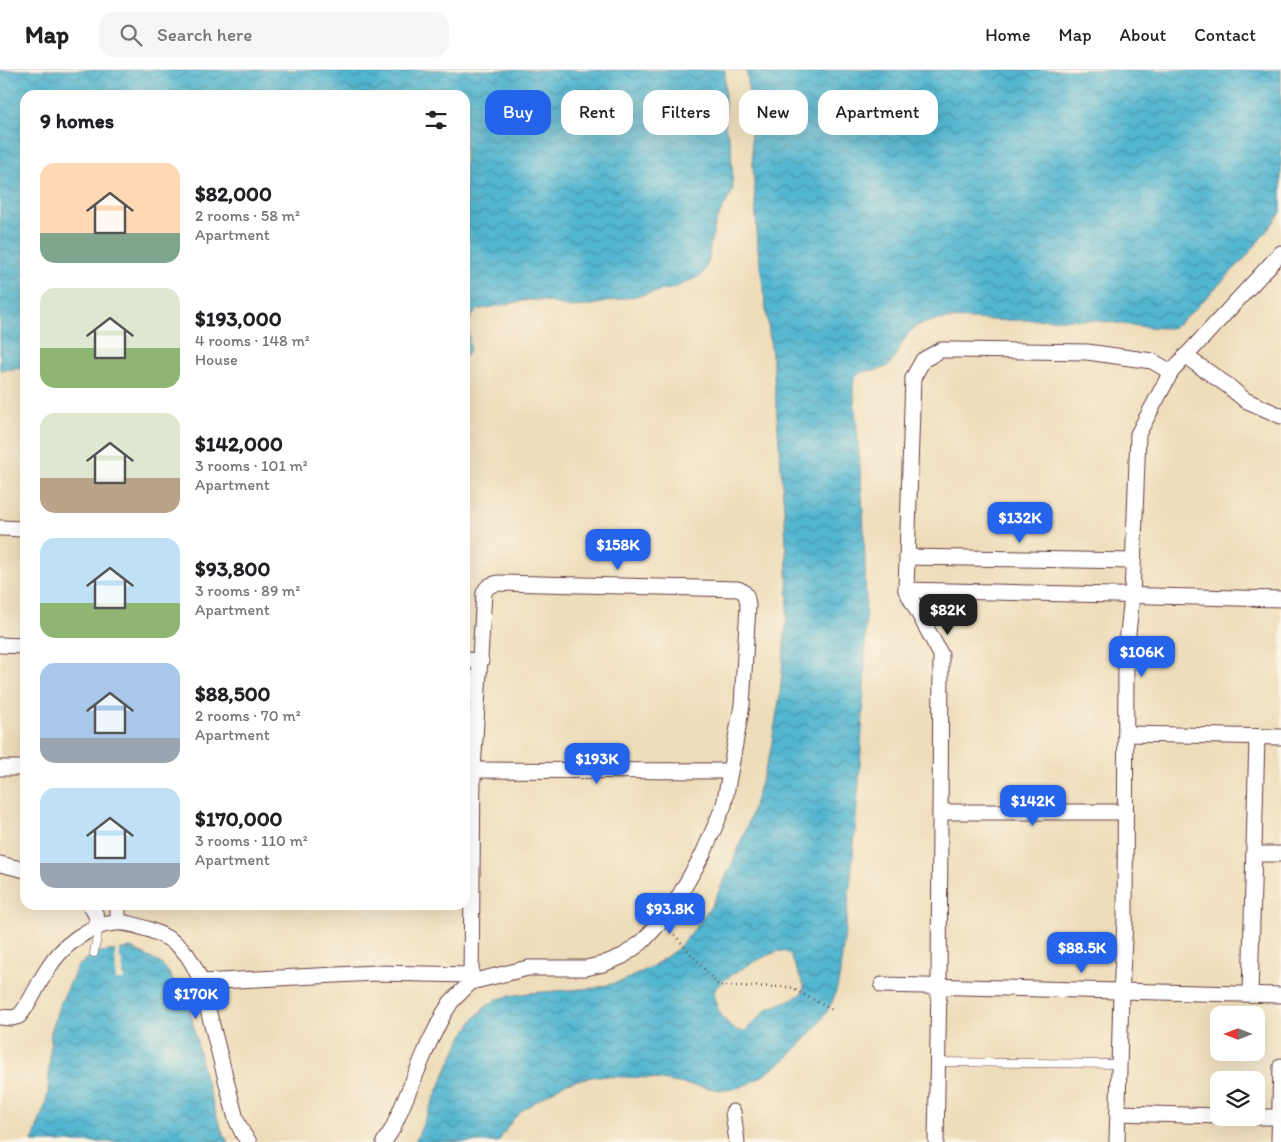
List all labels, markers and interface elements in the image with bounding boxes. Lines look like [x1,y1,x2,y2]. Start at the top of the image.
search box [99,12,449,57]
text: Map [25,20,69,49]
icon: search [117,21,145,49]
text: Search here [157,23,252,46]
text: Home [985,24,1031,46]
text: Map [1059,24,1092,46]
text: About [1120,24,1166,46]
text: Contact [1194,24,1256,46]
chip: Buy [485,90,551,135]
chip: Rent [561,90,633,135]
chip: Filters [643,90,729,135]
chip: New [739,90,808,135]
chip: Apartment [818,90,938,135]
icon: filters [422,106,450,134]
text: 9 homes [40,108,114,133]
text: $82,000 [195,181,272,206]
icon: home [80,183,140,243]
text: 2 rooms · 58 m² [195,206,300,225]
text: Apartment [195,225,270,244]
text: $193,000 [195,306,282,331]
icon: home [80,308,140,368]
text: 4 rooms · 148 m² [195,331,310,350]
text: House [195,350,238,369]
text: $142,000 [195,431,283,456]
icon: home [80,433,140,493]
text: 3 rooms · 101 m² [195,456,308,475]
text: Apartment [195,475,270,494]
pin: $132K [985,502,1055,544]
text: $132K [999,508,1041,527]
pin: $158K [583,528,653,571]
text: $158K [597,535,639,554]
text: $93,800 [195,556,270,581]
icon: home [80,558,140,618]
text: 3 rooms · 89 m² [195,581,300,600]
pin: $82K [918,594,978,636]
text: Apartment [195,600,270,619]
text: $82K [930,600,966,619]
pin: $106K [1107,636,1177,678]
text: $106K [1120,642,1164,661]
text: $88,500 [195,681,271,706]
icon: home [80,683,140,743]
text: 2 rooms · 70 m² [195,706,301,725]
text: Apartment [195,725,270,744]
pin: $193K [562,742,632,785]
text: $193K [576,749,618,768]
pin: $142K [998,784,1068,827]
text: $142K [1011,791,1055,810]
text: $170,000 [195,806,283,831]
icon: home [80,808,140,868]
text: 3 rooms · 110 m² [195,831,308,850]
text: Apartment [195,850,270,869]
pin: $93.8K [629,892,711,935]
text: $93.8K [646,899,694,918]
pin: $88.5K [1041,932,1123,974]
text: $88.5K [1058,938,1106,957]
pin: $170K [161,978,231,1020]
text: $170K [174,984,218,1003]
north arrow [1210,1006,1265,1061]
map controls [1210,1006,1265,1126]
button: layers [1210,1071,1265,1126]

